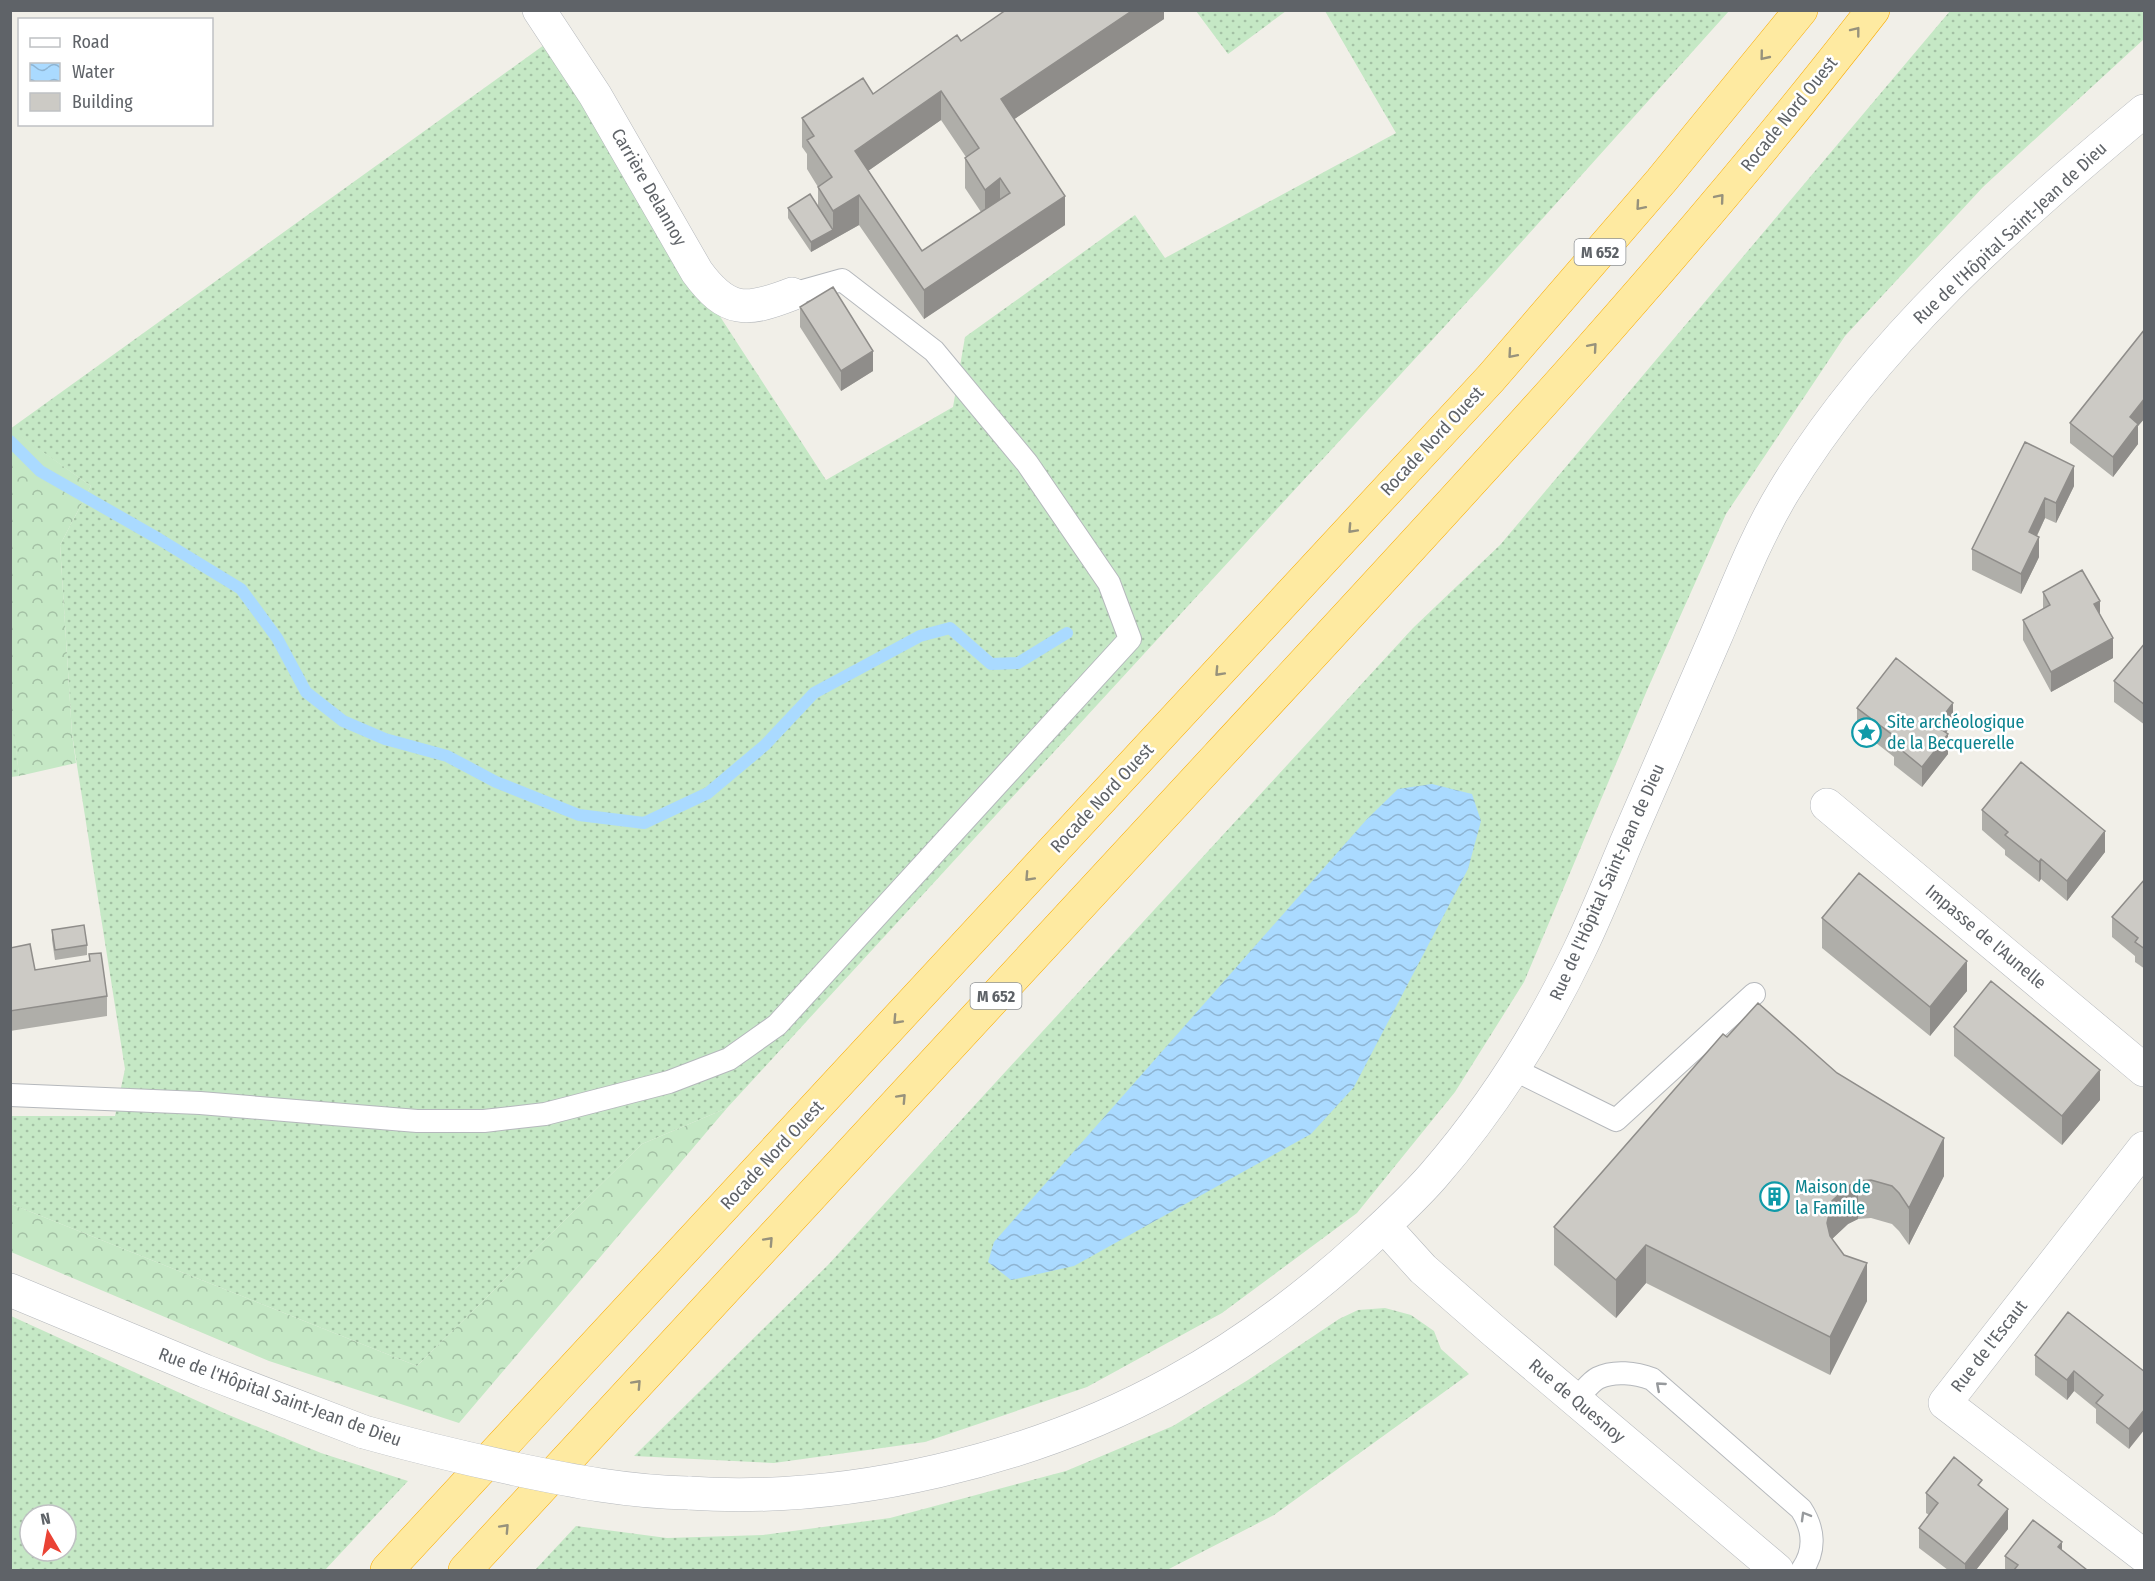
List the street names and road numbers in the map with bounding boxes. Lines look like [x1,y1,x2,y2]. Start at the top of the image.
street label: Rocade Nord Ouest [1736,52,1842,176]
street label: Carrière Delannoy [606,124,692,250]
street label: Rue de l'Hôpital Saint-Jean de Dieu [1909,137,2111,329]
road number: M 652 [1574,239,1626,265]
street label: Rocade Nord Ouest [1376,382,1488,500]
street label: Rocade Nord Ouest [1046,739,1158,857]
street label: Rue de l'Hôpital Saint-Jean de Dieu [1545,760,1669,1004]
street label: Impasse de l'Aunelle [1921,880,2051,994]
road number: M 652 [970,983,1022,1009]
street label: Rocade Nord Ouest [716,1096,828,1214]
street label: Rue de l'Escaut [1946,1295,2032,1396]
street label: Rue de l'Hôpital Saint-Jean de Dieu [156,1343,404,1451]
street label: Rue de Quesnoy [1524,1354,1630,1448]

